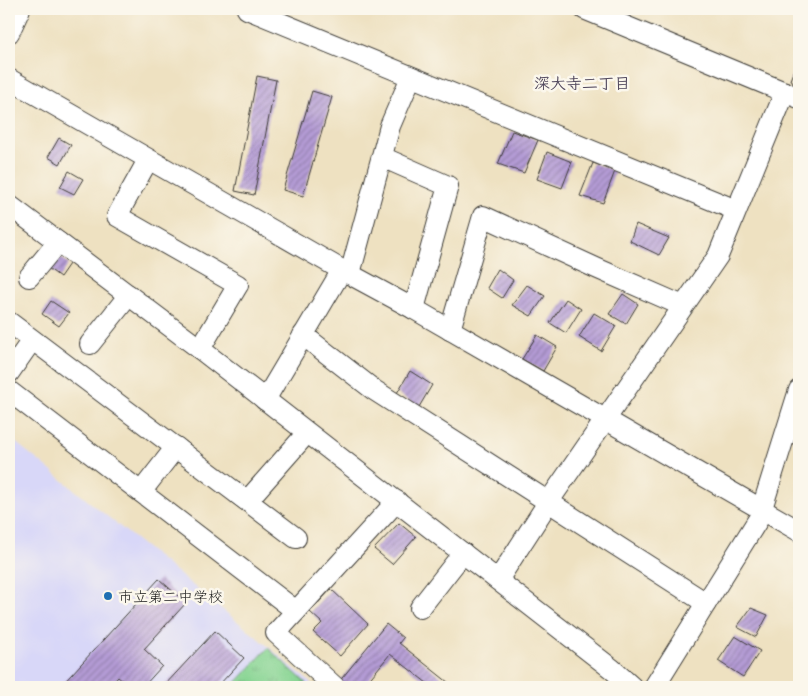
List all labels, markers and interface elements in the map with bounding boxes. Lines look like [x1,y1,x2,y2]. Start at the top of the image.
district label: 深大寺二丁目 [534,72,630,93]
place label: 市立第二中学校 [118,586,223,606]
marker: 市立第二中学校 [102,590,114,602]

